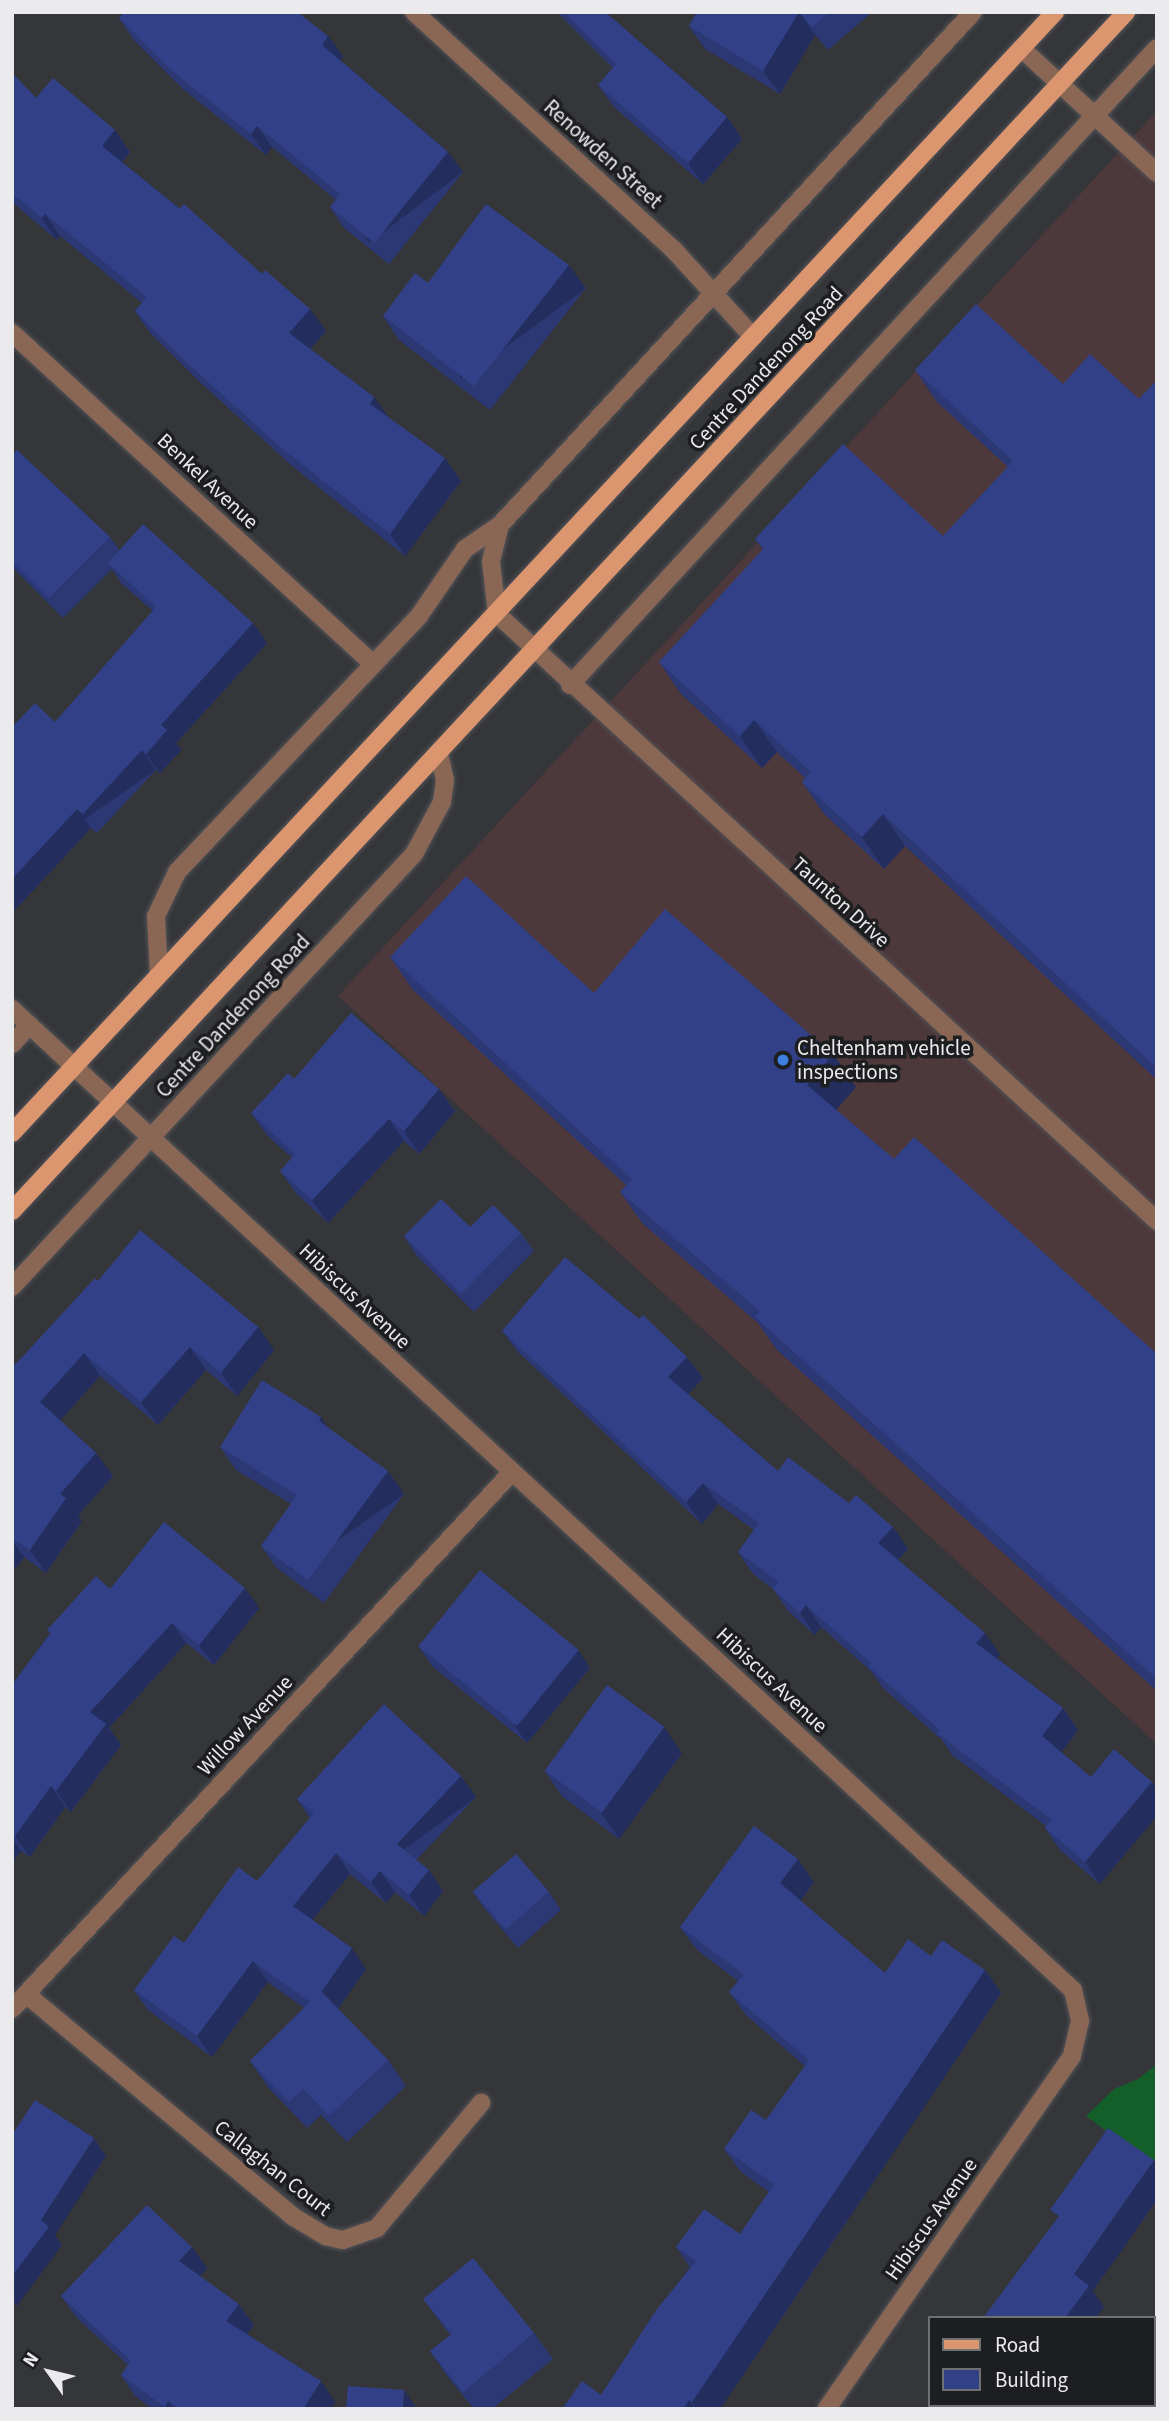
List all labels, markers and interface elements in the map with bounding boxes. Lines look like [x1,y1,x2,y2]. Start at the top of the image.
street label: Renowden Street [539,94,667,214]
street label: Centre Dandenong Road [684,281,848,455]
street label: Benkel Avenue [152,428,264,534]
street label: Taunton Drive [787,852,895,952]
street label: Centre Dandenong Road [151,929,315,1103]
place label: Cheltenham vehicle inspections [797,1035,971,1085]
marker: Cheltenham vehicle inspections [775,1052,791,1068]
street label: Hibiscus Avenue [294,1238,416,1354]
street label: Hibiscus Avenue [711,1622,833,1738]
street label: Willow Avenue [192,1670,298,1780]
street label: Callaghan Court [210,2115,336,2221]
street label: Hibiscus Avenue [880,2153,982,2285]
legend [928,2316,1155,2407]
text: Road [995,2330,1040,2360]
north arrow [14,2337,84,2407]
text: N [16,2347,46,2373]
text: Building [995,2365,1068,2395]

